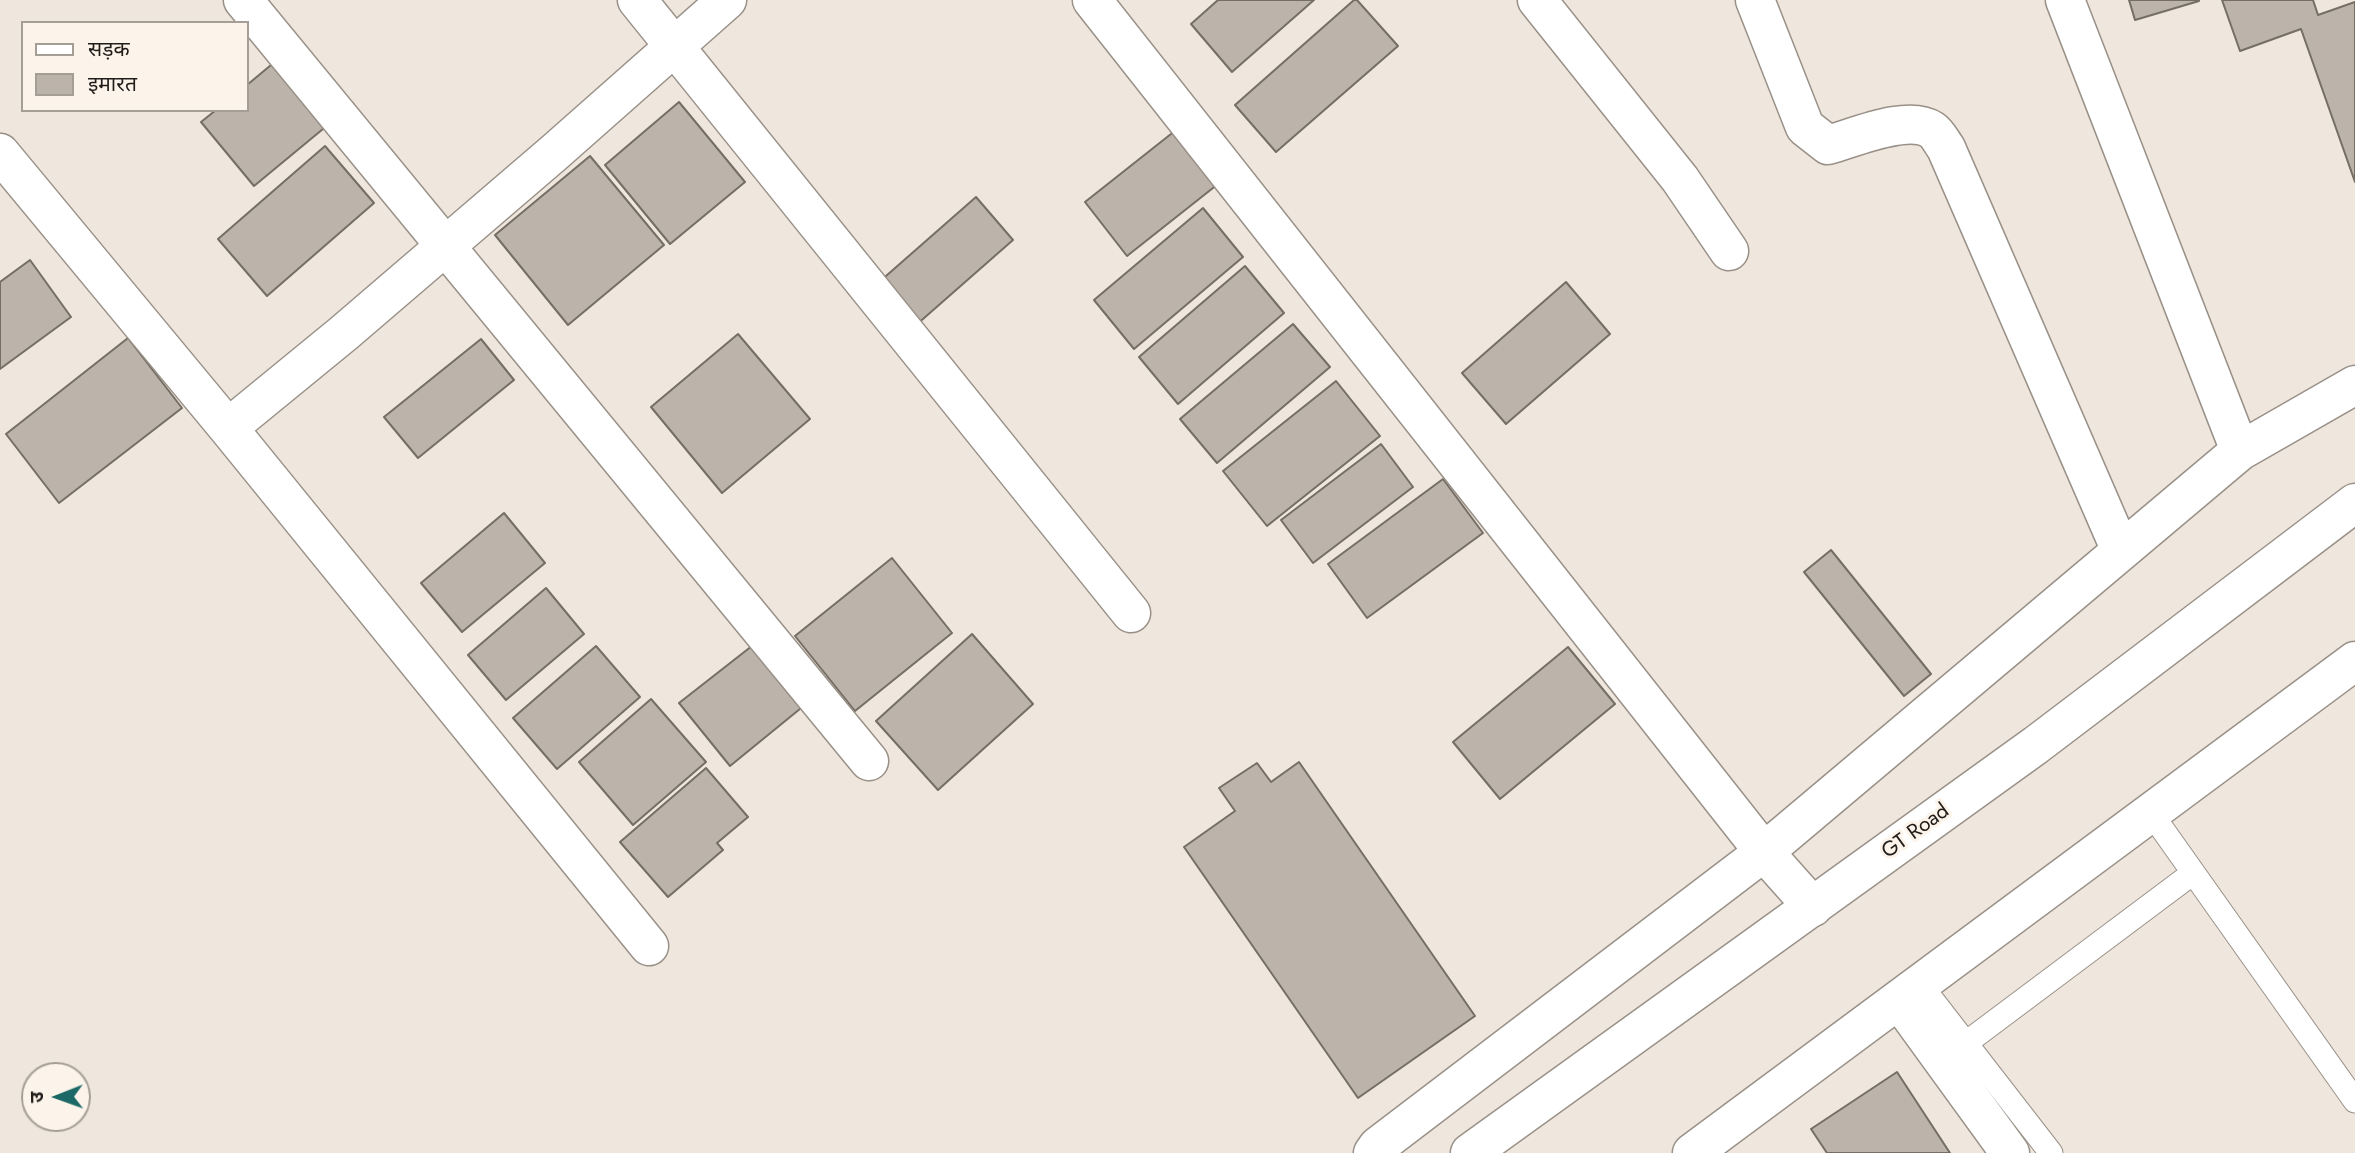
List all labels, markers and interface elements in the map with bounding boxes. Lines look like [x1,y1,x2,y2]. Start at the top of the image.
legend [21,21,248,112]
text: सड़क [88,34,130,64]
text: इमारत [88,69,137,99]
street label: GT Road [1877,799,1955,865]
north arrow [21,1062,91,1132]
text: उ [23,1092,50,1103]

